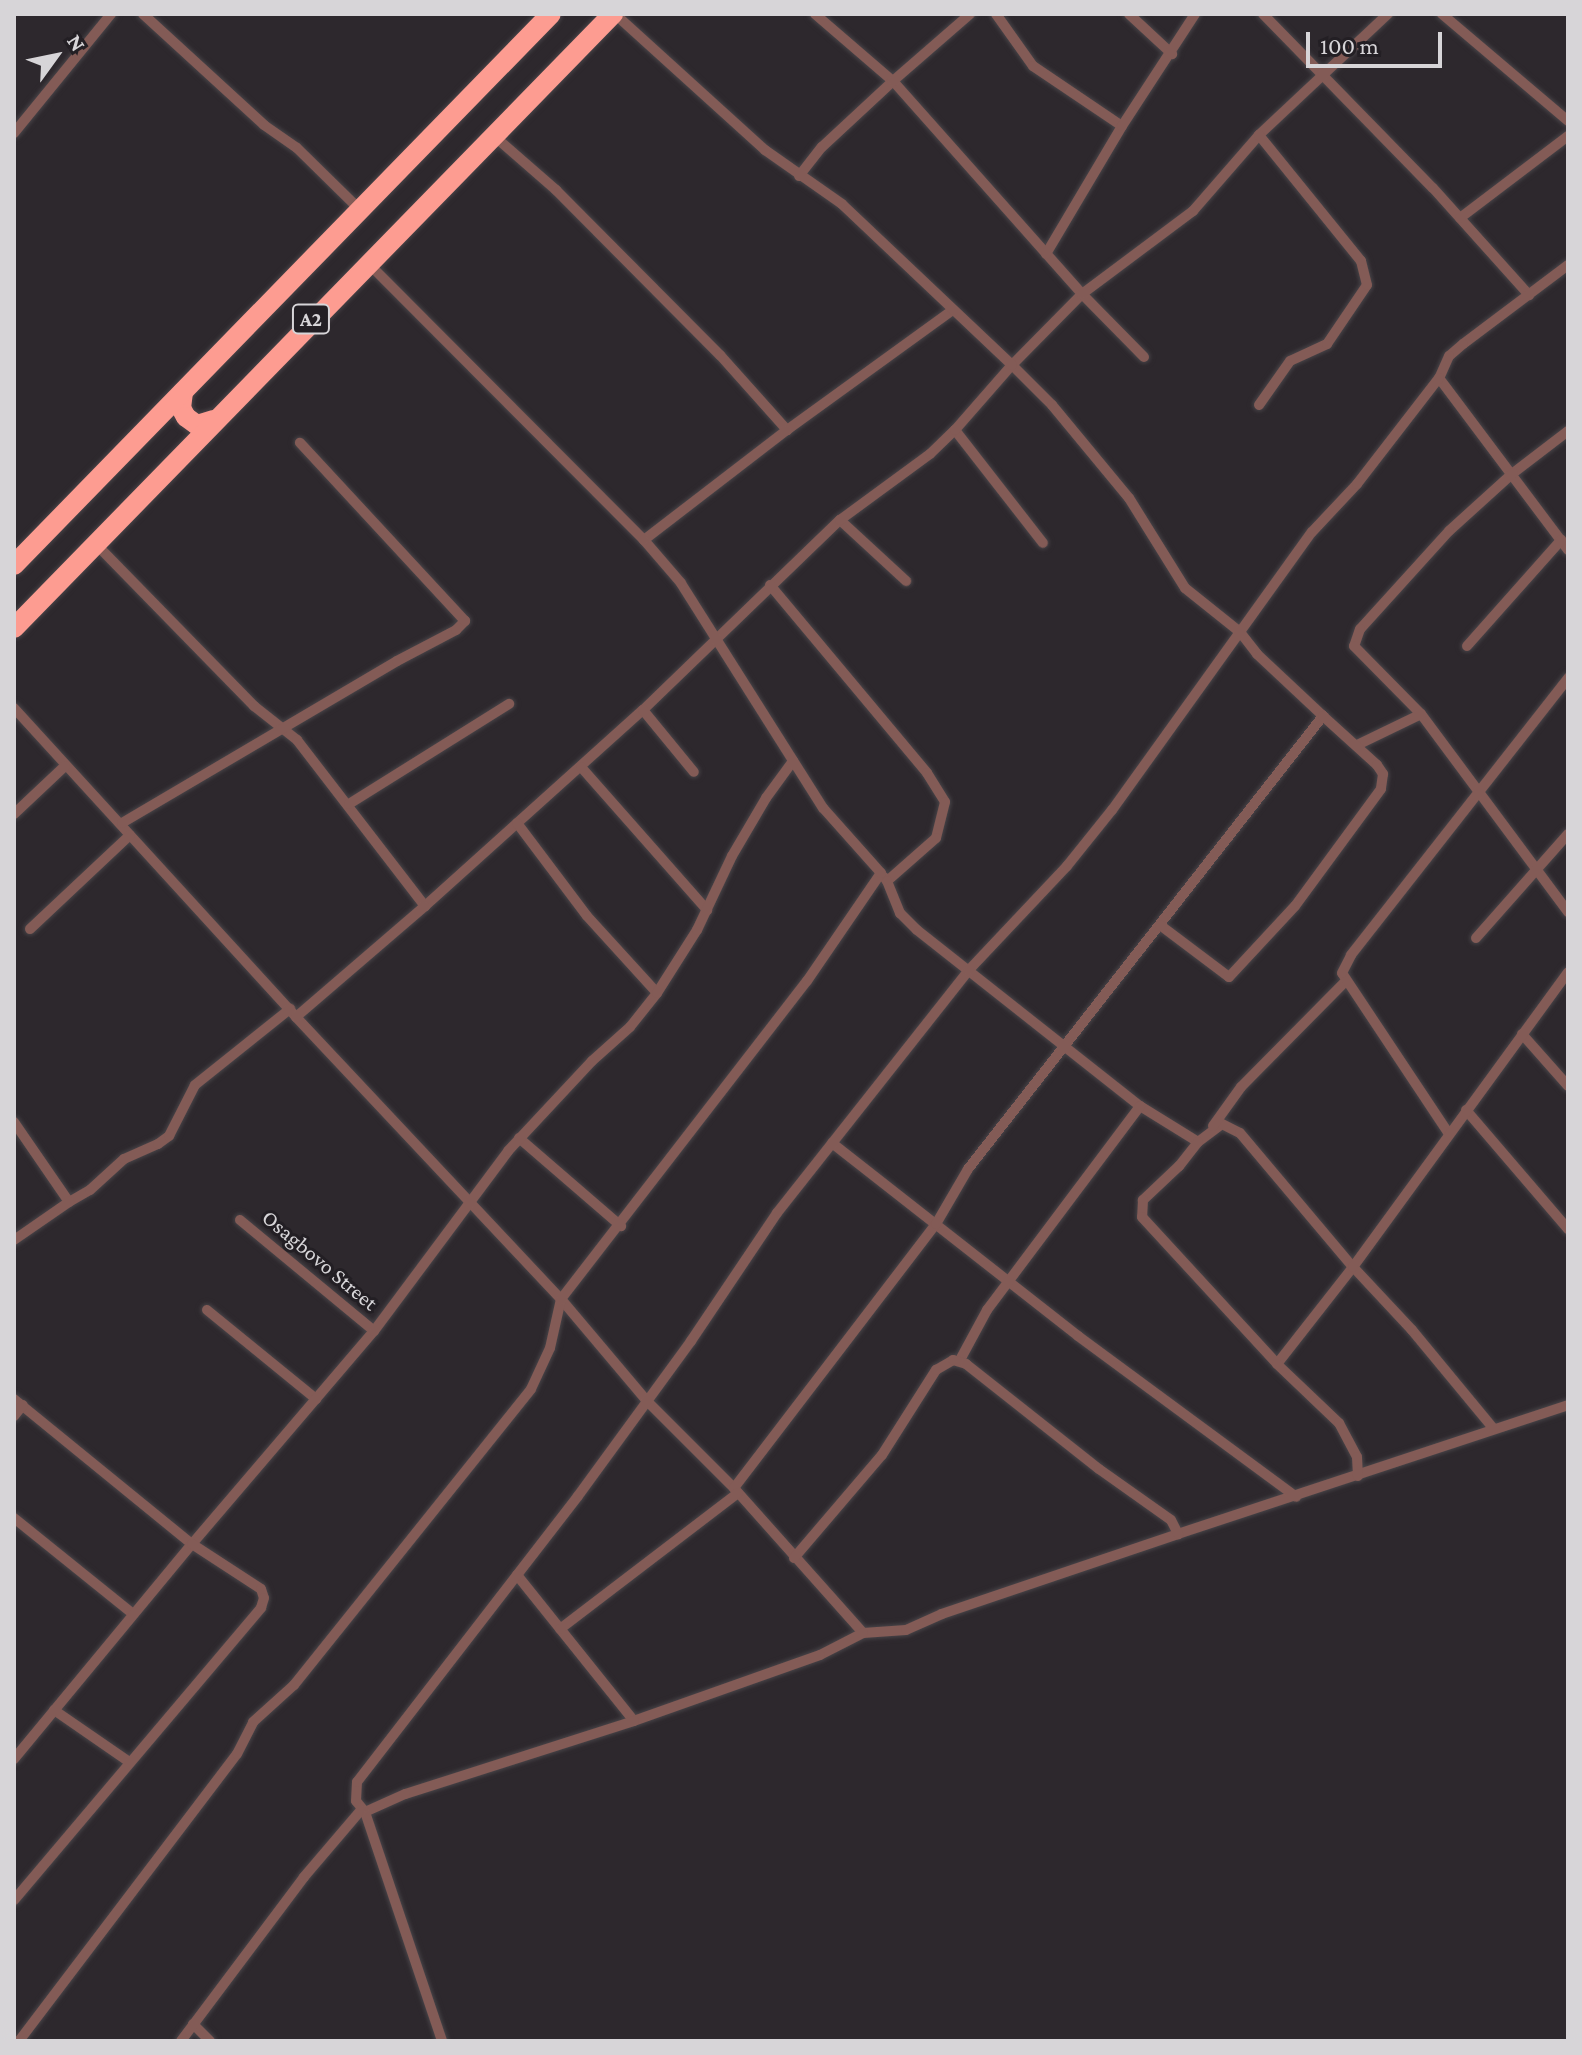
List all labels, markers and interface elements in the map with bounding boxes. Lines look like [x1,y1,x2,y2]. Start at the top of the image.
north arrow [16,16,96,96]
scale bar [1310,16,1446,66]
text: N [62,30,91,56]
text: 100 m [1320,32,1379,59]
road number: A2 [291,303,331,335]
street label: Osagbovo Street [257,1204,383,1316]

